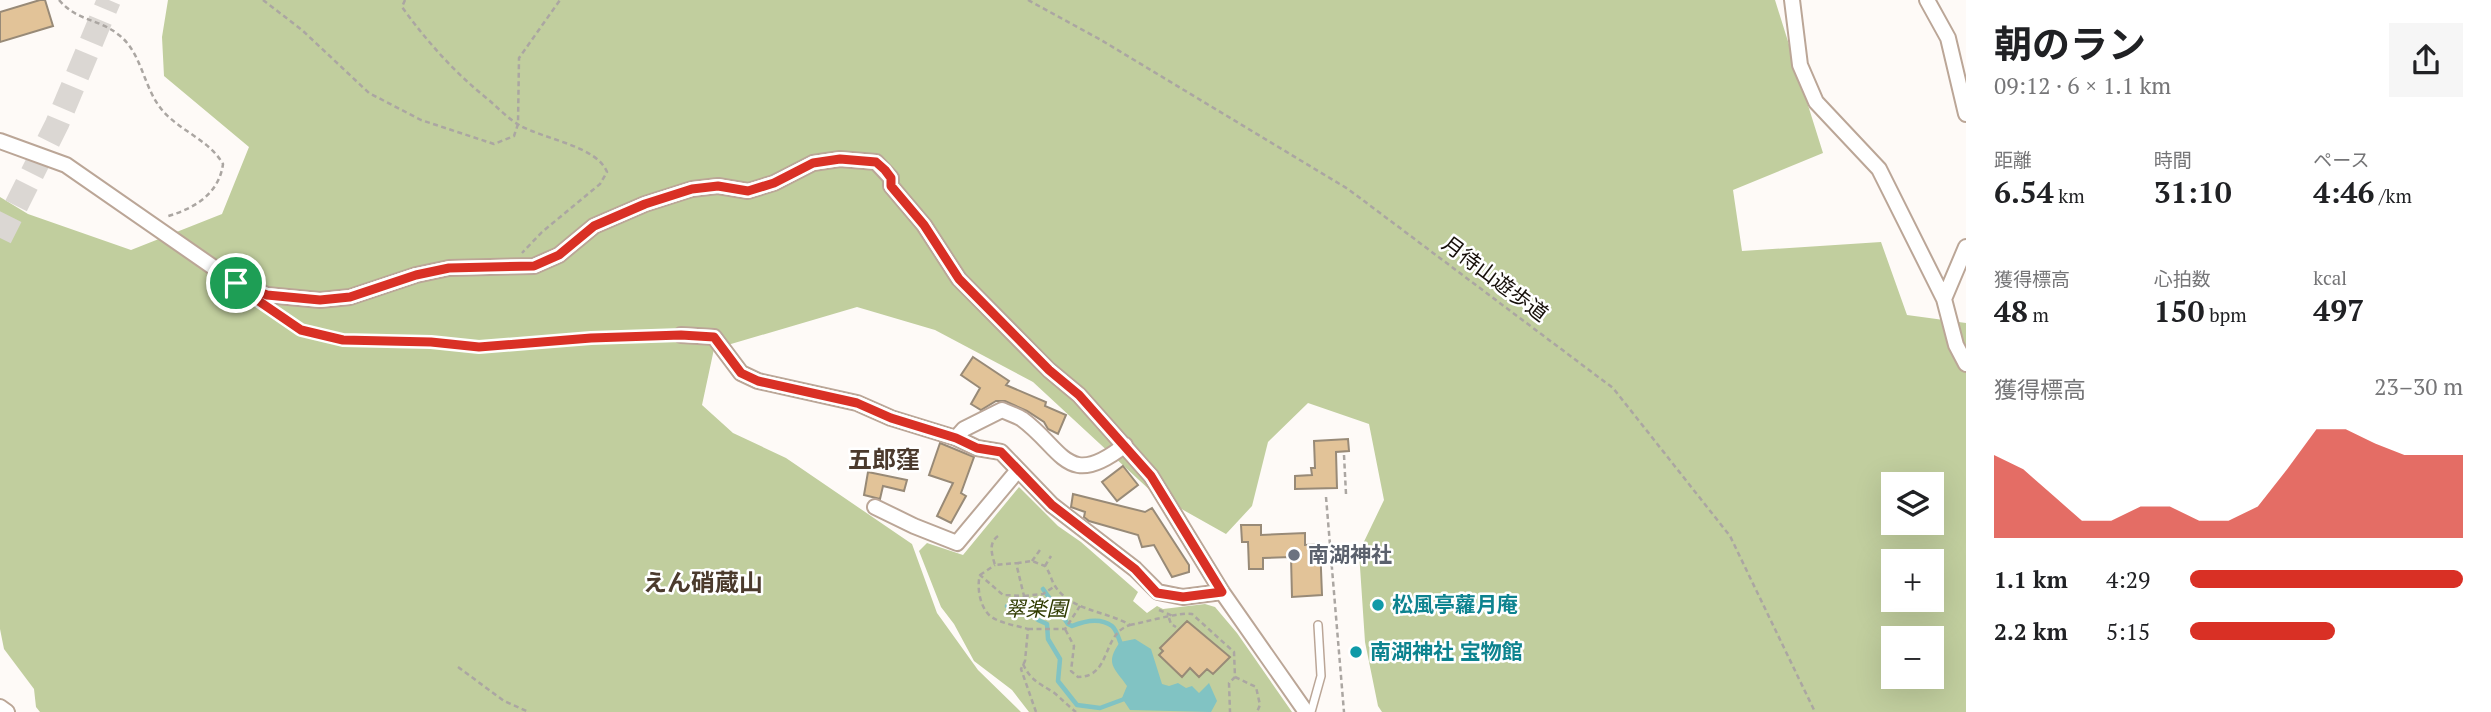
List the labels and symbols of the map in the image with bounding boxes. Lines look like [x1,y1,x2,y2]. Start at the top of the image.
street label: 月待山遊歩道 [1437,229,1554,327]
pin [206,253,266,313]
district label: 五郎窪 [848,443,920,475]
place label: 南湖神社 [1308,540,1392,568]
marker: 南湖神社 [1286,547,1302,563]
district label: えん硝蔵山 [643,566,763,598]
place label: 松風亭蘿月庵 [1392,590,1518,618]
park label: 翠楽園 [1005,594,1070,622]
marker: 松風亭蘿月庵 [1370,597,1386,613]
place label: 南湖神社 宝物館 [1370,637,1523,665]
marker: 南湖神社 宝物館 [1348,644,1364,660]

